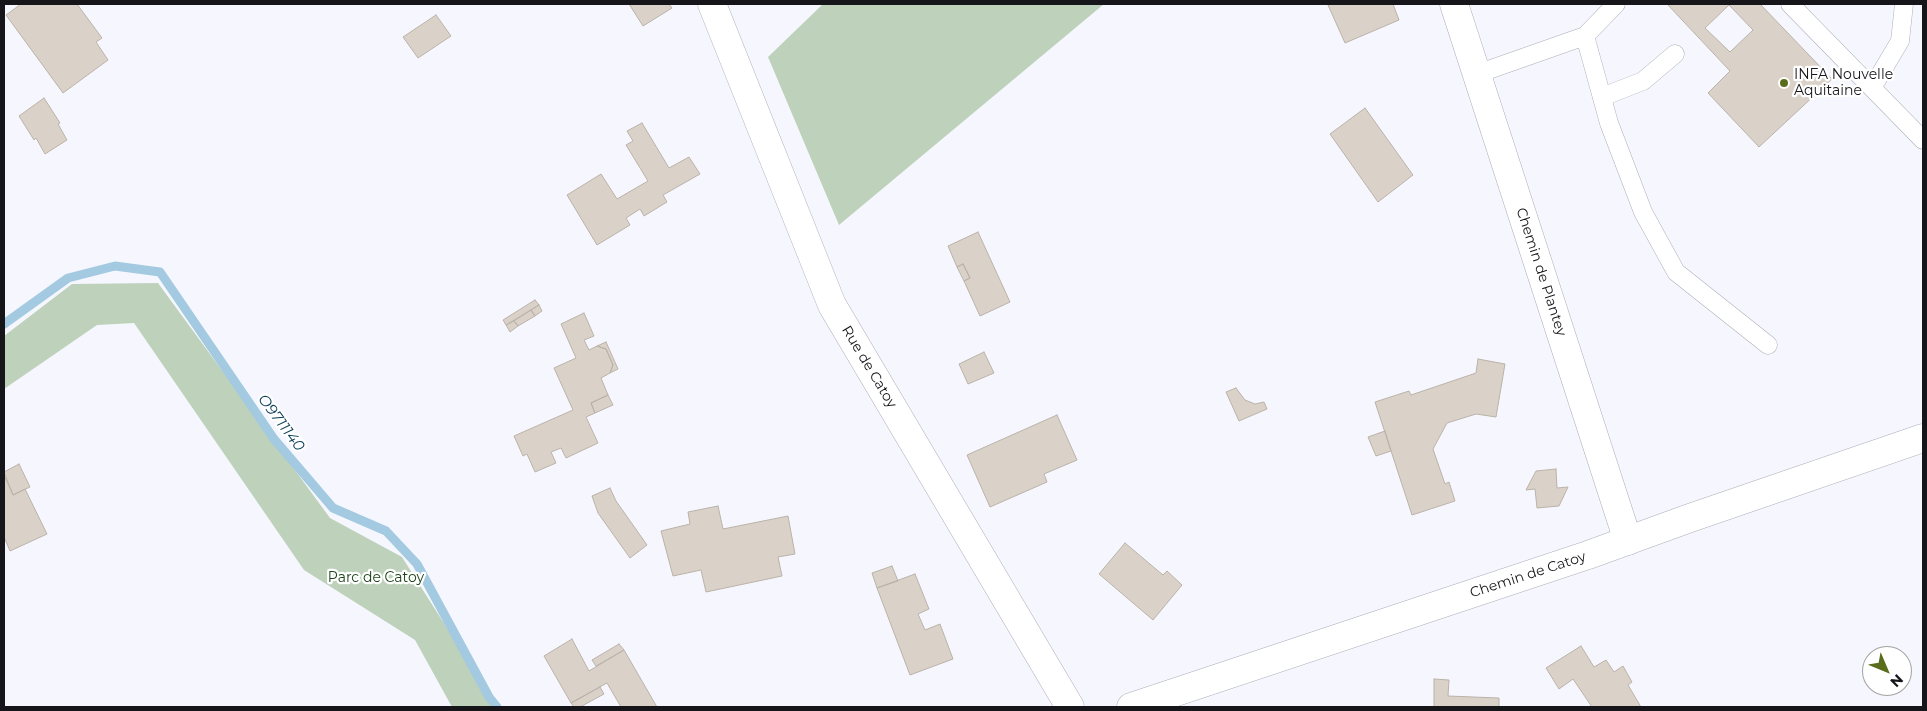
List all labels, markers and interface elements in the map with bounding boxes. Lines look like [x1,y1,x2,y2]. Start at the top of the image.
place label: INFA Nouvelle Aquitaine [1794,67,1893,100]
marker: INFA Nouvelle Aquitaine [1778,77,1790,89]
street label: Chemin de Plantey [1512,206,1570,338]
street label: Rue de Catoy [838,323,900,411]
water label: O9711140 [254,391,308,455]
street label: Chemin de Catoy [1468,548,1588,602]
park label: Parc de Catoy [328,570,424,586]
north arrow [1862,646,1912,696]
text: N [1887,671,1907,691]

